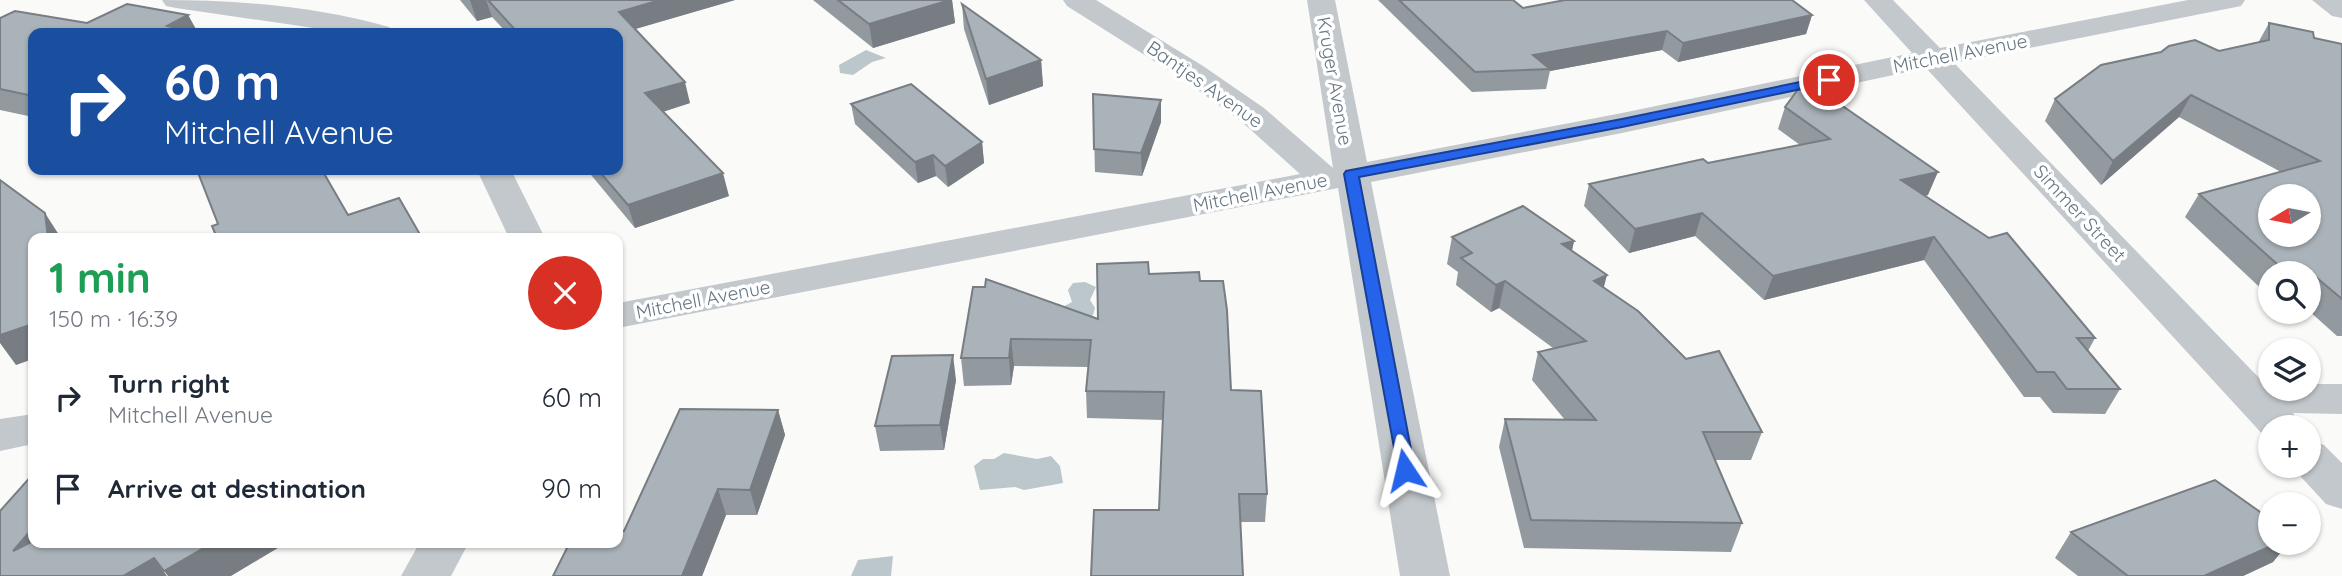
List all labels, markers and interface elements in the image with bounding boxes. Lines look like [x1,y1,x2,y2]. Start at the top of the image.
street label: Kruger Avenue [1312,15,1358,147]
street label: Mitchell Avenue [1891,28,2029,78]
street label: Bantjes Avenue [1142,35,1268,133]
pin [1799,50,1859,110]
text: 60 m [164,51,280,112]
icon: right [49,56,140,147]
icon: arrive [1810,61,1848,99]
text: Mitchell Avenue [164,112,394,152]
street label: Simmer Street [2029,159,2131,267]
street label: Mitchell Avenue [1191,167,1329,217]
north arrow [2258,184,2320,247]
map controls [2258,184,2321,555]
text: 1 min [49,251,151,304]
button: close [528,256,602,330]
button: search [2258,261,2321,324]
street label: Mitchell Avenue [634,274,772,324]
text: 150 m · 16:39 [49,304,178,333]
button: layers [2258,338,2321,401]
text: Turn right [108,367,230,400]
icon: right [49,379,87,417]
text: 60 m [542,381,602,414]
text: Mitchell Avenue [108,400,273,429]
button: + [2258,415,2321,478]
position arrow [1368,433,1442,507]
icon: arrive [49,470,87,508]
text: Arrive at destination [108,472,366,505]
text: 90 m [541,472,602,505]
button: − [2258,492,2321,555]

